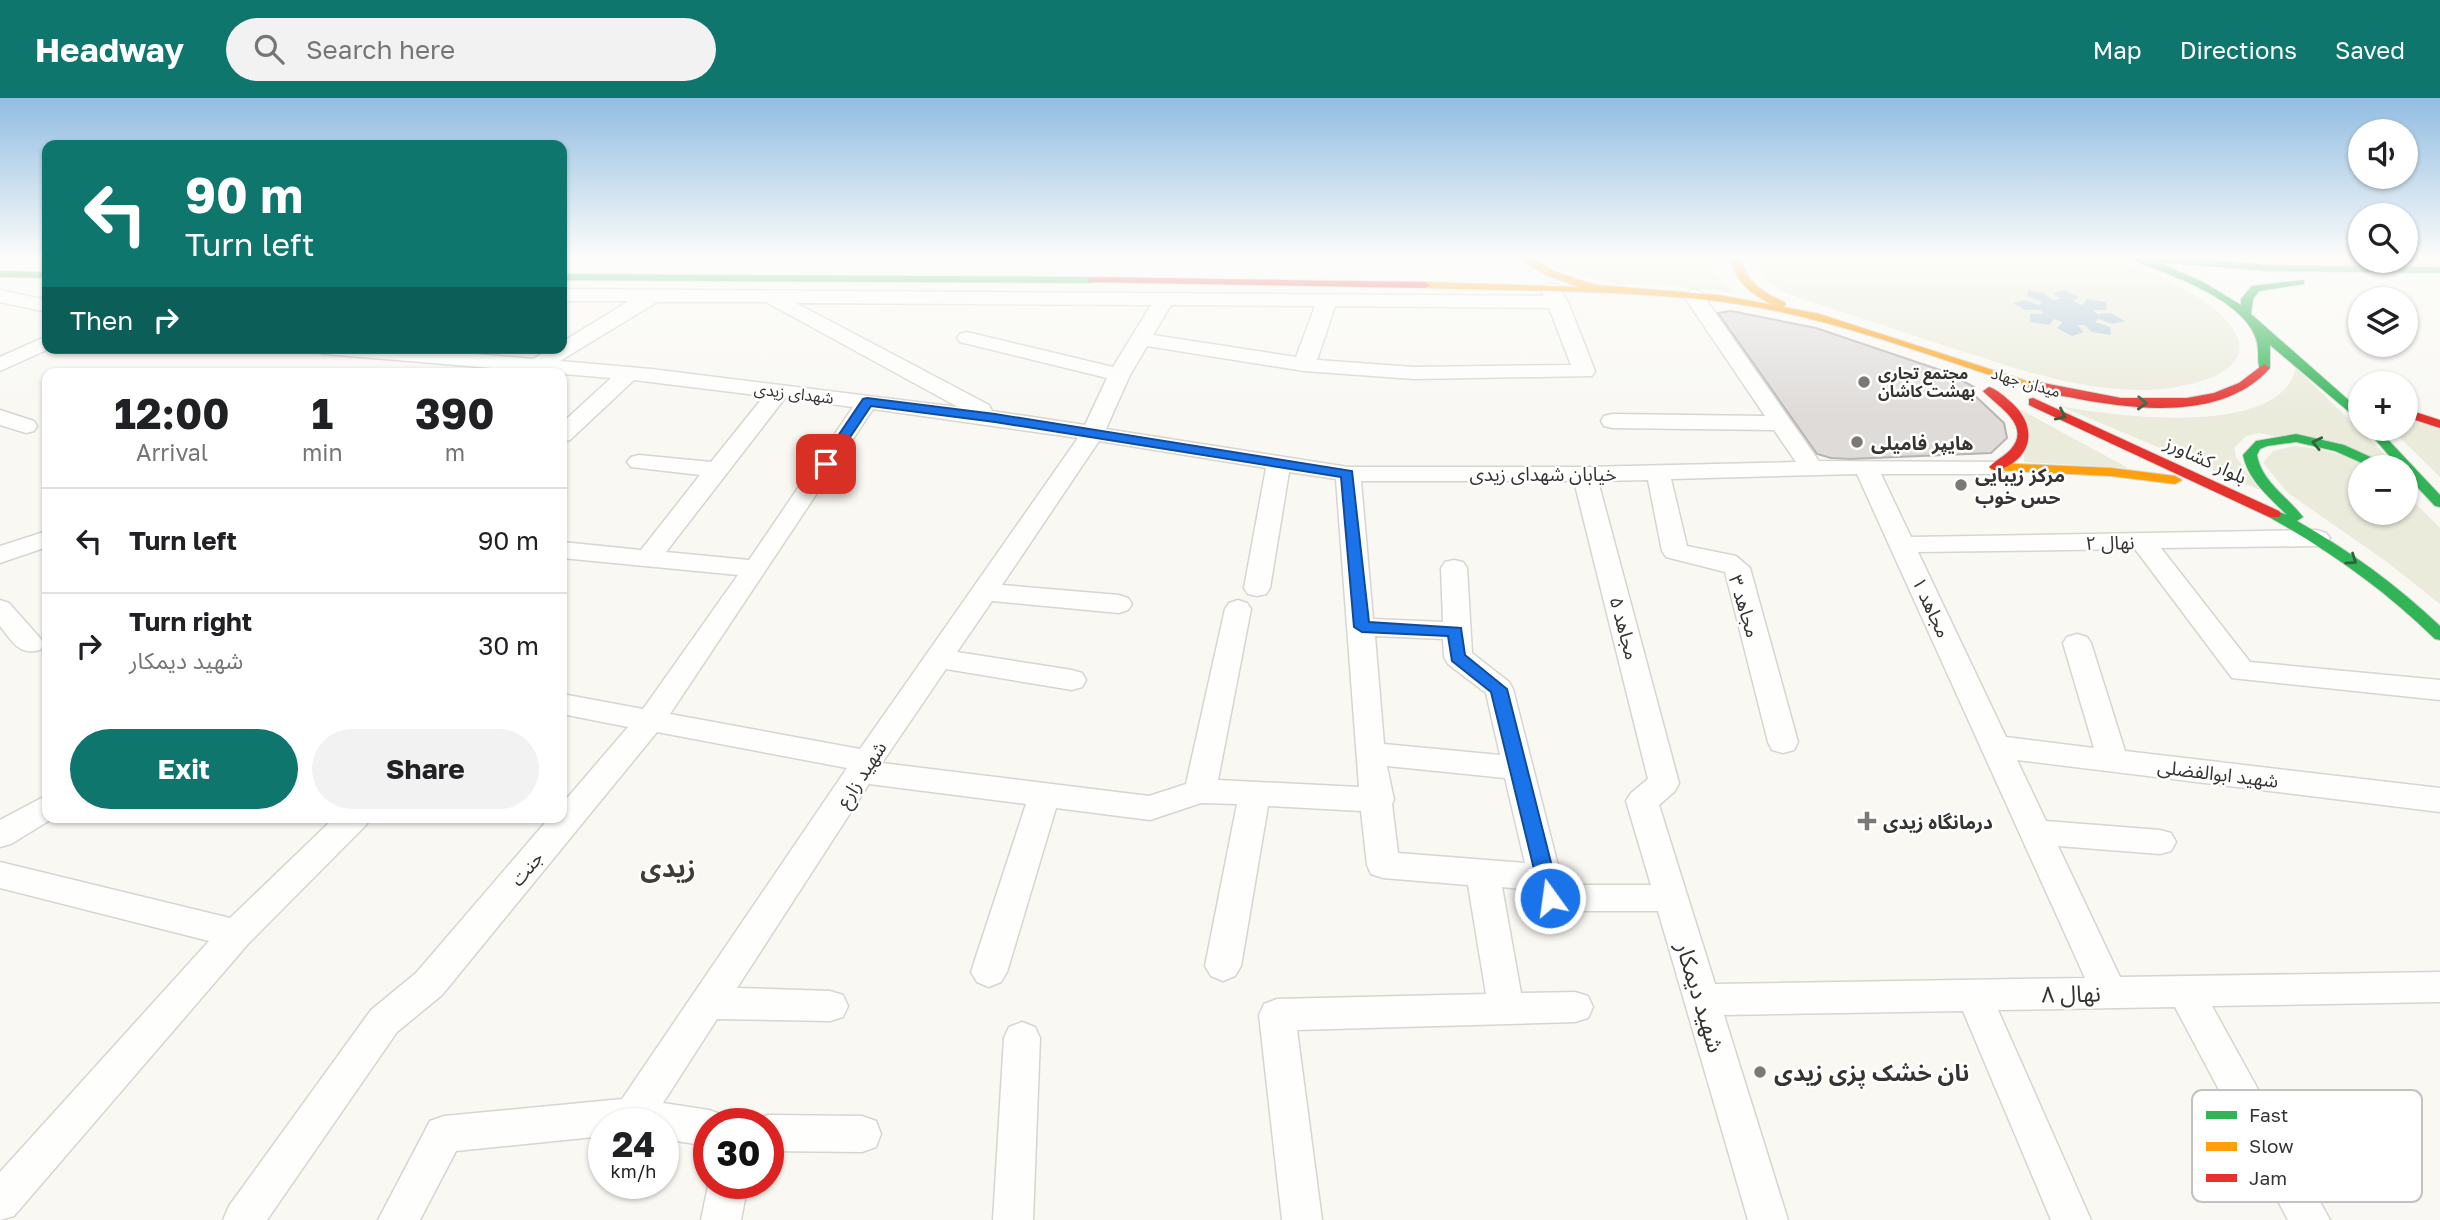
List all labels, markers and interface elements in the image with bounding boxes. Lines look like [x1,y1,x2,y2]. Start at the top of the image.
search box [226,18,716,81]
text: Headway [35,30,184,69]
icon: search [250,30,288,68]
text: Search here [306,34,455,65]
text: Map [2093,35,2142,64]
text: Directions [2180,35,2297,64]
text: Saved [2335,35,2405,64]
map controls [2348,119,2418,525]
button: sound [2348,119,2418,189]
text: 90 m [185,165,303,224]
icon: left [70,168,161,259]
button: search [2348,203,2418,273]
text: Turn left [185,225,314,263]
button: layers [2348,287,2418,357]
icon: right [147,301,185,339]
text: Then [70,305,133,336]
place label: مجتمع تجاری بهشت کاشان [1878,363,1975,401]
street label: میدان جهاد [1989,363,2063,401]
button: + [2348,371,2418,441]
marker: مجتمع تجاری بهشت کاشان [1856,374,1872,390]
street label: شهدای زیدی [753,378,835,408]
text: 12:00 [114,388,230,438]
text: 1 [312,388,333,438]
text: 390 [415,388,495,438]
one-way arrow [2137,396,2148,411]
one-way arrow [2054,407,2066,421]
street label: بلوار کشاورز [2160,430,2251,489]
place label: هایپر فامیلی [1871,431,1973,455]
pin [796,434,856,494]
marker: هایپر فامیلی [1849,434,1865,450]
one-way arrow [2311,436,2323,451]
text: Arrival [136,438,208,466]
text: min [302,438,343,466]
text: m [445,438,465,466]
icon: arrive [807,445,845,483]
button: − [2348,455,2418,525]
street label: خیابان شهدای زیدی [1469,462,1617,486]
place label: مرکز زیبایی حس خوب [1975,463,2065,508]
marker: مرکز زیبایی حس خوب [1953,477,1969,493]
icon: left [70,522,108,560]
text: Turn left [129,525,237,556]
text: 90 m [478,525,539,556]
street label: نهال ۲ [2085,530,2135,554]
one-way arrow [2344,552,2357,564]
street label: مجاهد ۳ [1725,572,1765,640]
street label: مجاهد ۱ [1908,573,1956,641]
street label: مجاهد ۵ [1606,594,1644,662]
text: Turn right [129,606,252,637]
icon: right [70,627,108,665]
text: 30 m [478,630,539,661]
text: شهید دیمکار [129,646,243,674]
button: Exit [70,729,298,809]
button: Share [312,729,539,809]
street label: شهید زارع [831,737,893,813]
street label: شهید ابوالفضلی [2156,754,2280,793]
place label: درمانگاه زیدی [1883,810,1993,834]
marker: درمانگاه زیدی [1857,811,1877,831]
street label: جنت [505,846,547,890]
district label: زیدی [640,852,696,883]
position arrow [1513,861,1587,935]
street label: شهید دیمکار [1670,937,1731,1056]
street label: نهال ۸ [2041,978,2101,1009]
place label: نان خشک پزی زیدی [1774,1058,1969,1089]
marker: نان خشک پزی زیدی [1752,1064,1768,1080]
legend [2192,1090,2422,1202]
text: Fast [2249,1103,2288,1126]
speed limit sign: 30 [693,1108,784,1199]
text: 24 [612,1123,655,1165]
text: Slow [2249,1134,2294,1157]
text: km/h [611,1160,656,1182]
text: Jam [2249,1166,2287,1189]

